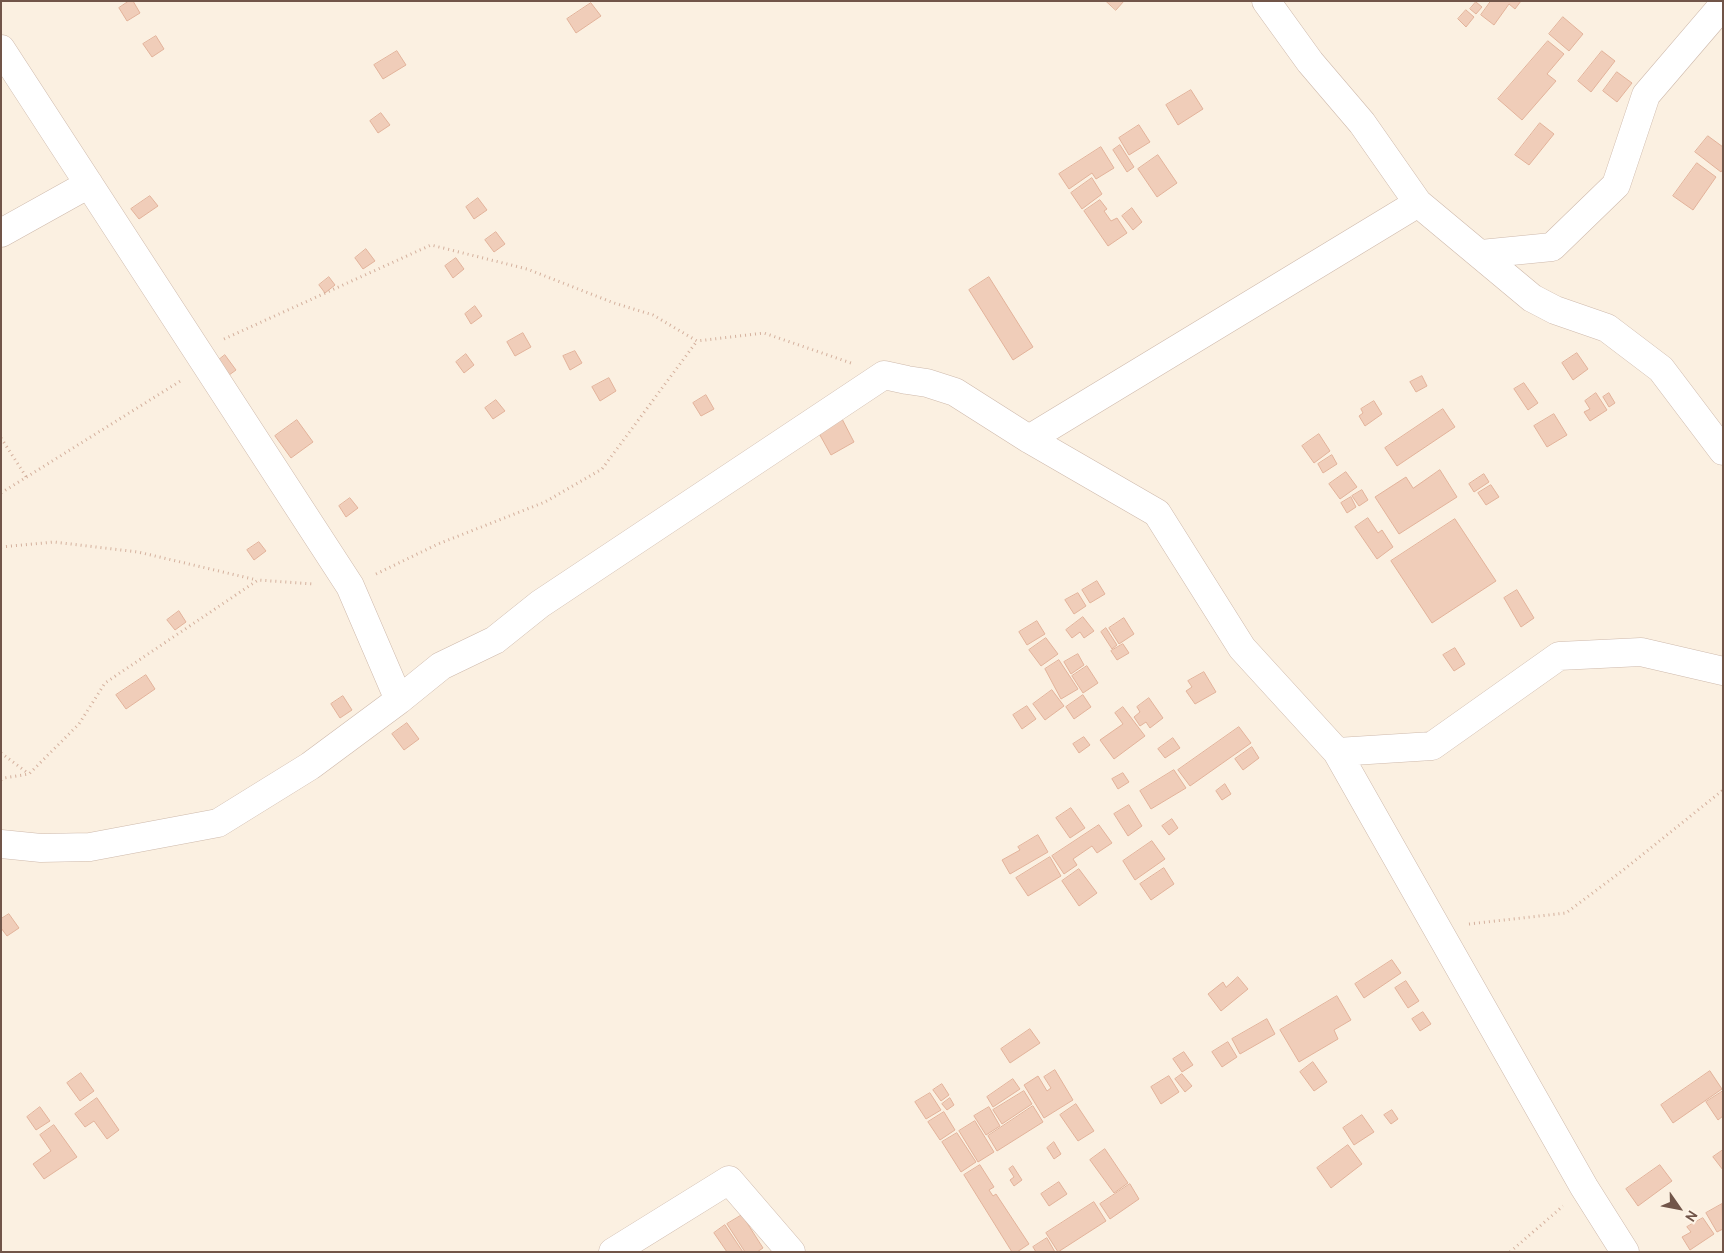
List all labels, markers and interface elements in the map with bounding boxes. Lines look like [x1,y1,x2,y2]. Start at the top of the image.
north arrow [1654,1183,1704,1233]
text: N [1681,1207,1702,1225]

